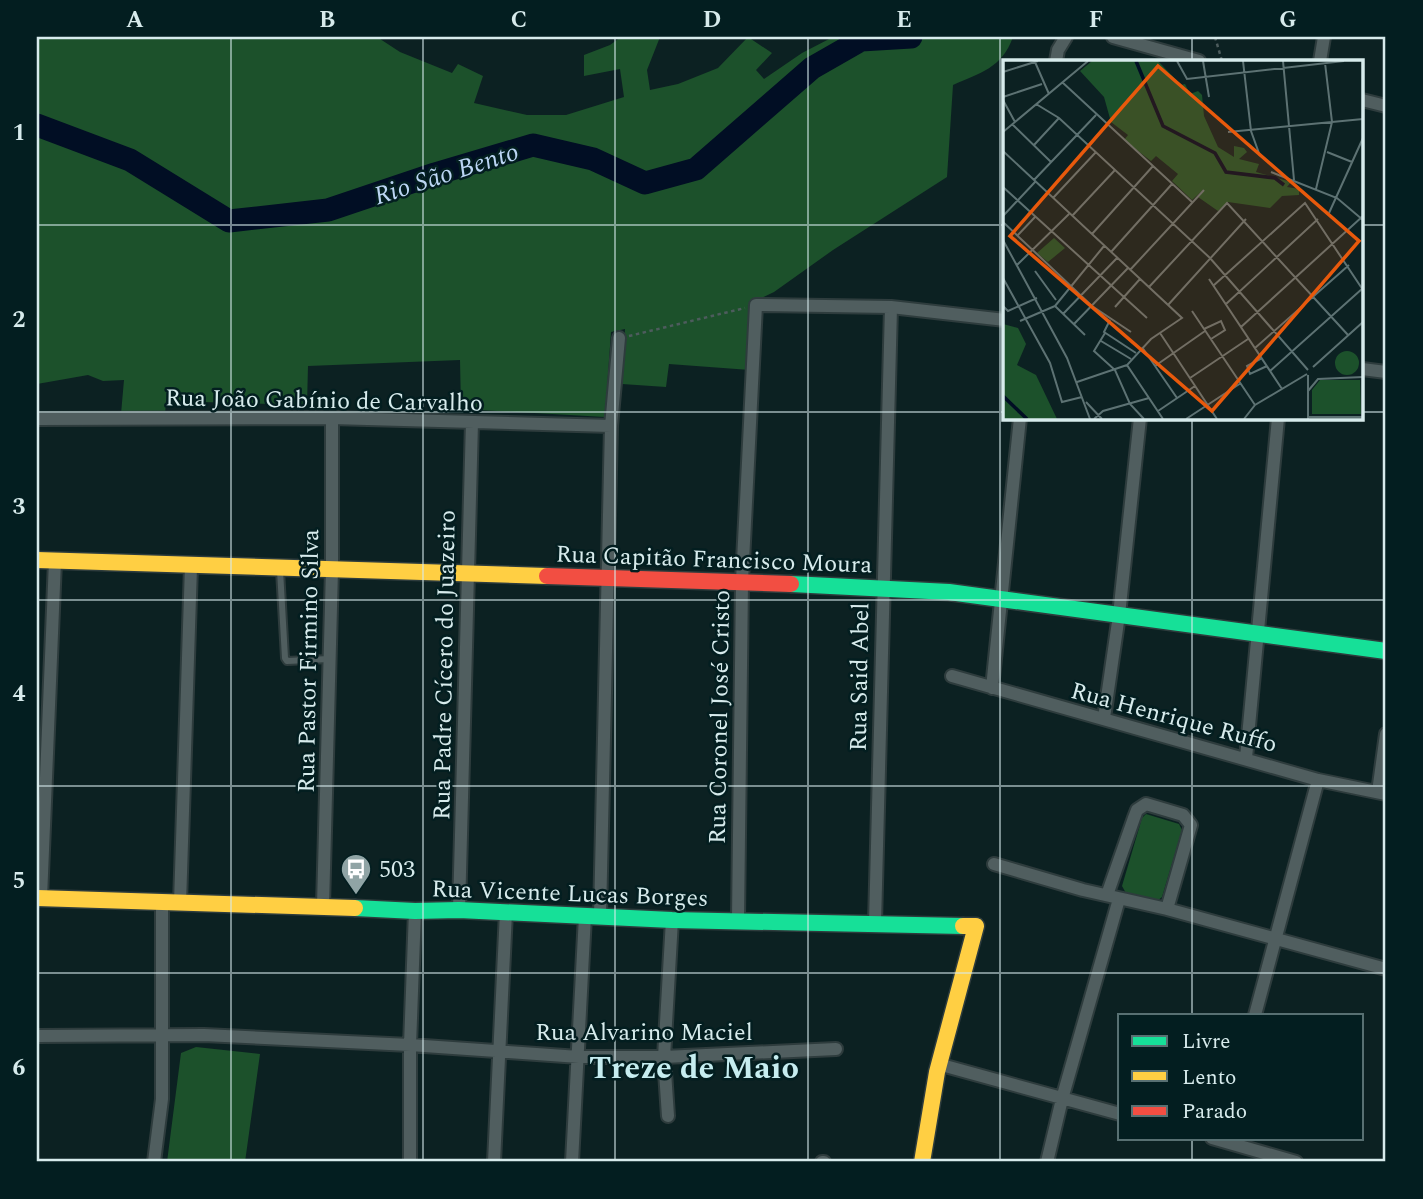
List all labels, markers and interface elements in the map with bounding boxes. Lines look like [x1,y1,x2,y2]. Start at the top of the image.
text: A [126,3,144,38]
text: B [319,3,335,38]
text: C [511,3,527,38]
text: D [703,3,721,38]
text: E [896,3,912,38]
text: F [1089,3,1103,38]
text: G [1279,3,1297,38]
inset map [1003,60,1364,420]
text: 1 [13,116,25,151]
water label: Rio São Bento [368,132,524,216]
text: 2 [13,303,26,338]
street label: Rua João Gabínio de Carvalho [165,380,483,422]
text: 3 [13,490,26,525]
street label: Rua Padre Cícero do Juazeiro [424,510,466,820]
street label: Rua Pastor Firmino Silva [289,529,329,793]
street label: Rua Capitão Francisco Moura [555,536,873,584]
street label: Rua Coronel José Cristo [700,589,740,845]
street label: Rua Said Abel [841,602,879,752]
street label: Rua Henrique Ruffo [1067,673,1281,763]
text: 4 [13,677,26,712]
bus stop icon: 503 [339,852,373,896]
place label: 503 [379,852,415,888]
text: 5 [13,864,25,899]
street label: Rua Vicente Lucas Borges [431,871,709,917]
legend [1118,1014,1364,1140]
street label: Rua Alvarino Maciel [535,1015,753,1051]
text: Livre [1182,1026,1230,1058]
district label: Treze de Maio [589,1044,799,1093]
text: 6 [13,1051,26,1086]
text: Lento [1182,1062,1236,1094]
text: Parado [1182,1096,1247,1128]

